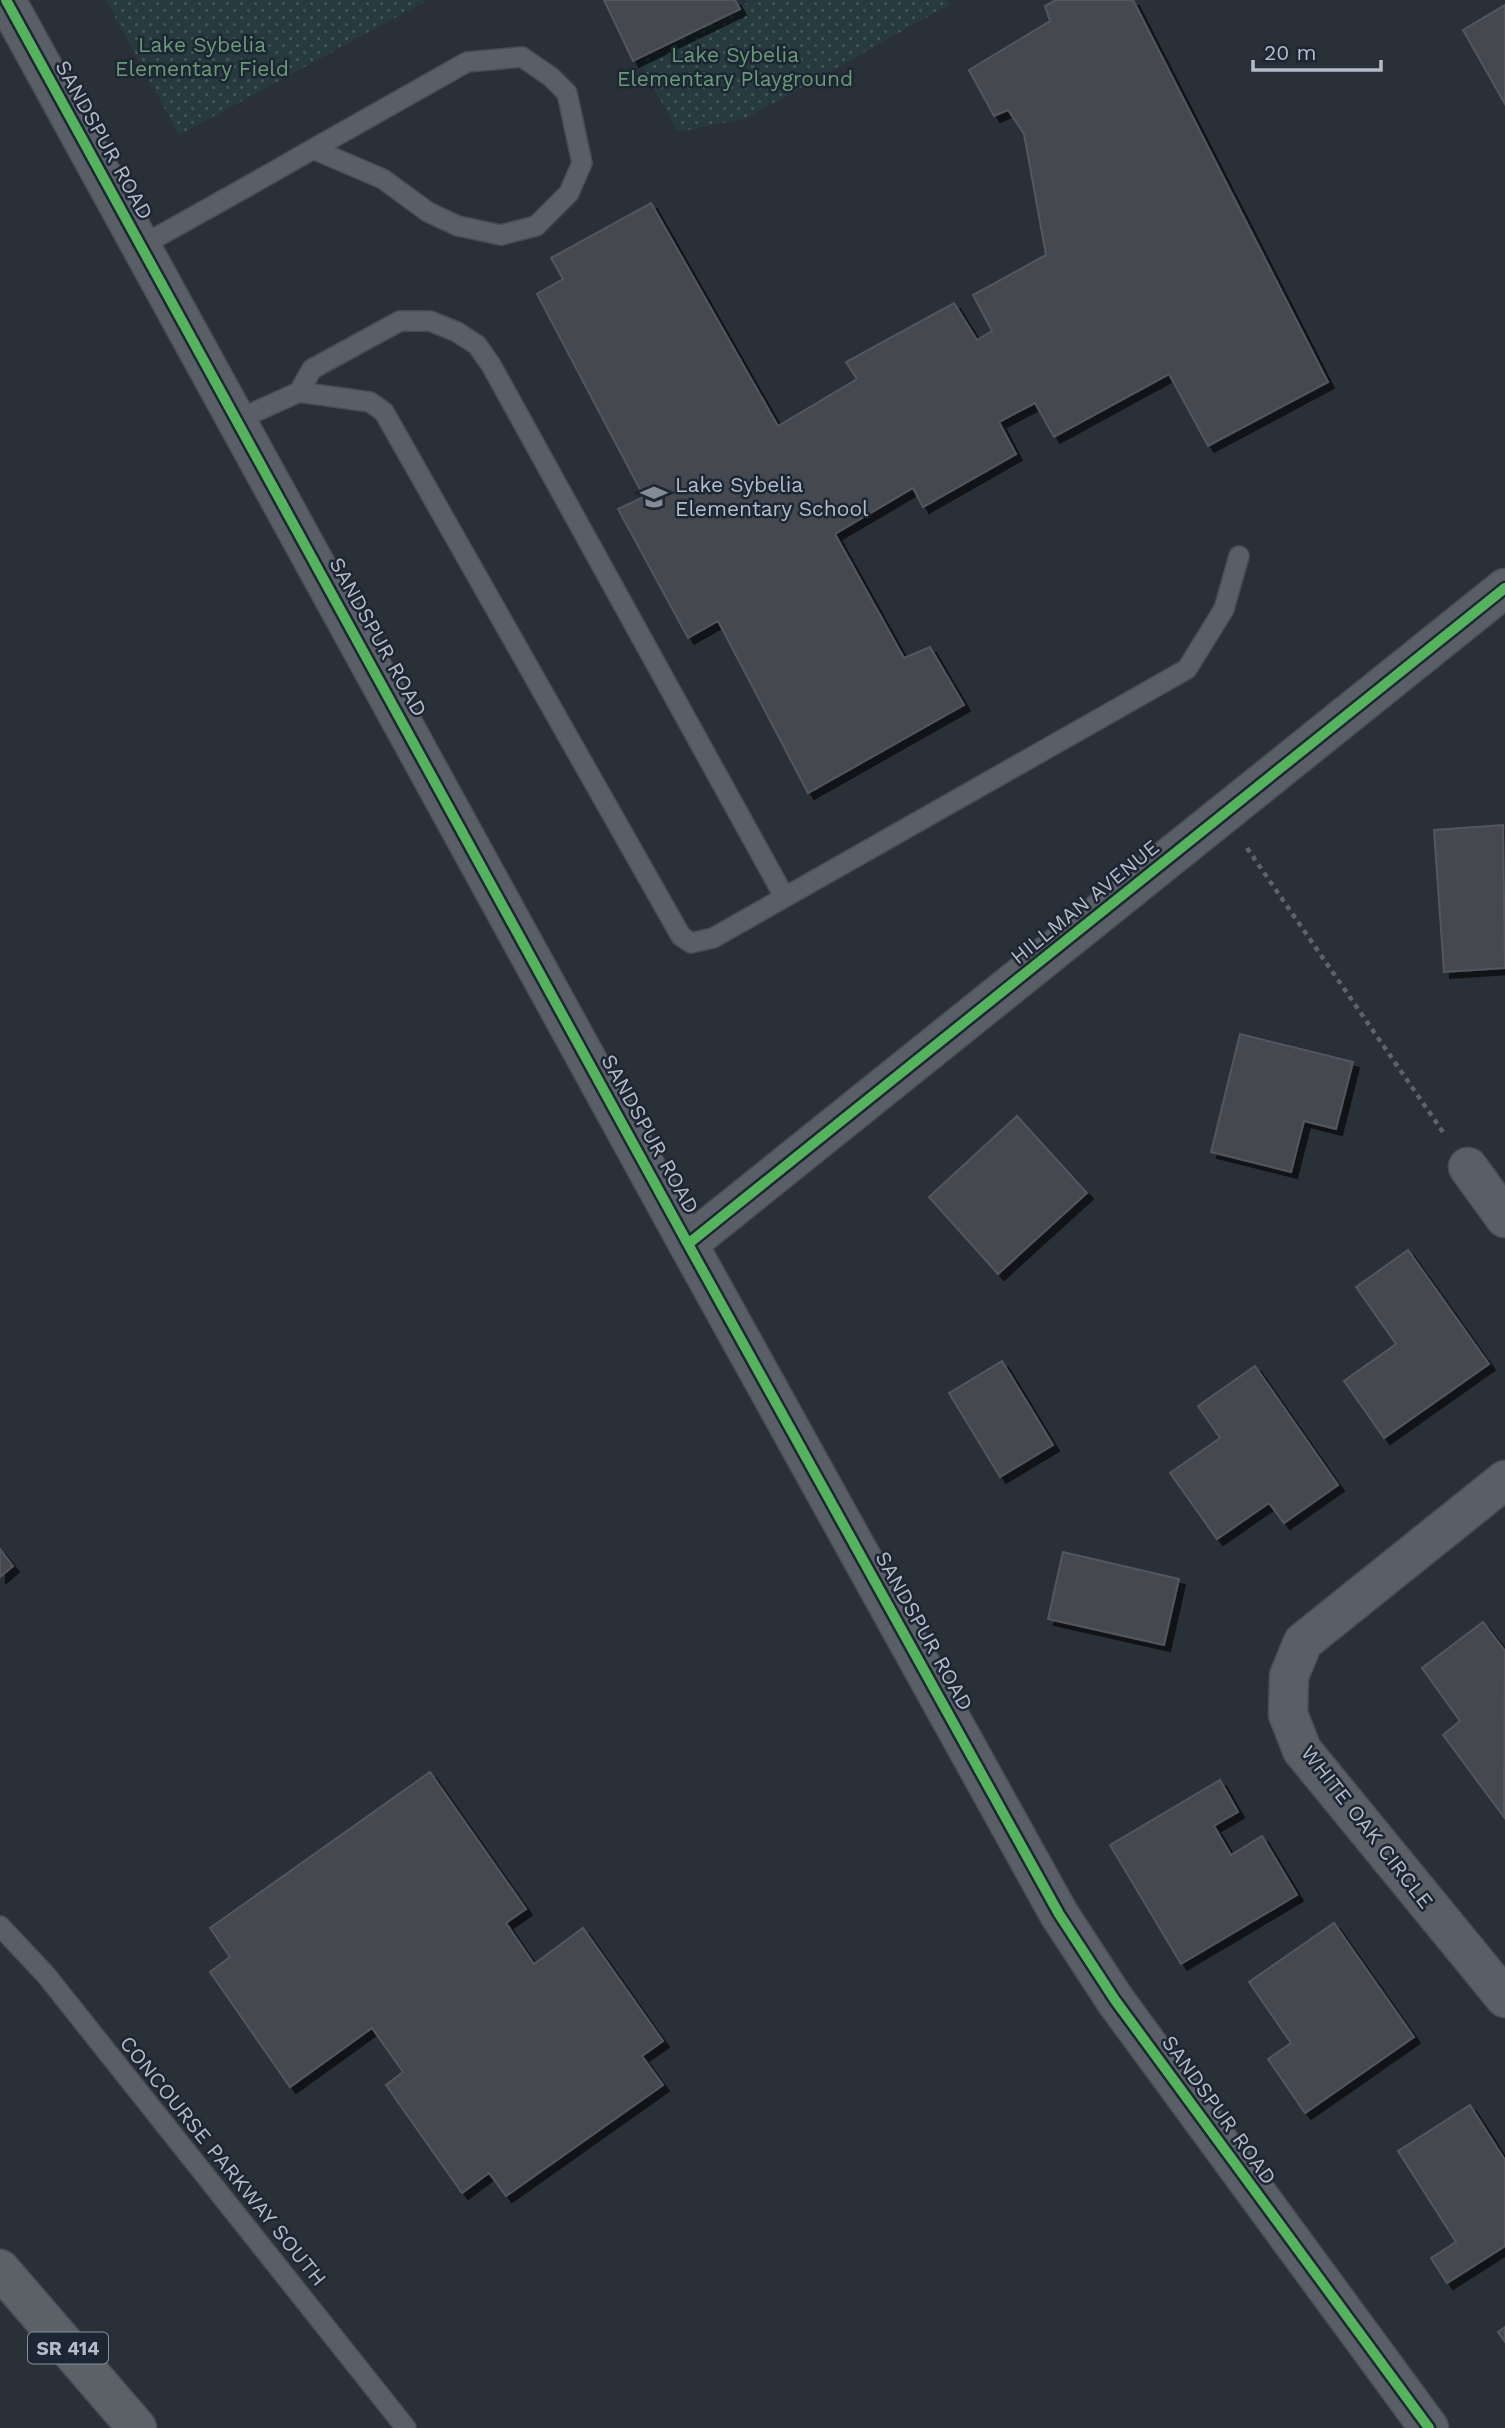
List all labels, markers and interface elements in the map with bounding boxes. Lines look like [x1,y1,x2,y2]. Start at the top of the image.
scale bar [1253,28,1381,72]
park label: Lake Sybelia Elementary Field [115,32,289,81]
text: 20 m [1264,40,1316,65]
park label: Lake Sybelia Elementary Playground [617,42,853,91]
street label: SANDSPUR ROAD [50,56,159,224]
place label: Lake Sybelia Elementary School [675,472,869,521]
school or university icon: Lake Sybelia Elementary School [639,482,669,512]
street label: SANDSPUR ROAD [324,553,433,721]
street label: HILLMAN AVENUE [1005,834,1164,969]
street label: SANDSPUR ROAD [596,1050,705,1218]
street label: SANDSPUR ROAD [870,1547,979,1715]
street label: WHITE OAK CIRCLE [1296,1740,1439,1913]
street label: SANDSPUR ROAD [1157,2030,1282,2189]
street label: CONCOURSE PARKWAY SOUTH [115,2031,332,2291]
road number: SR 414 [28,2332,108,2364]

